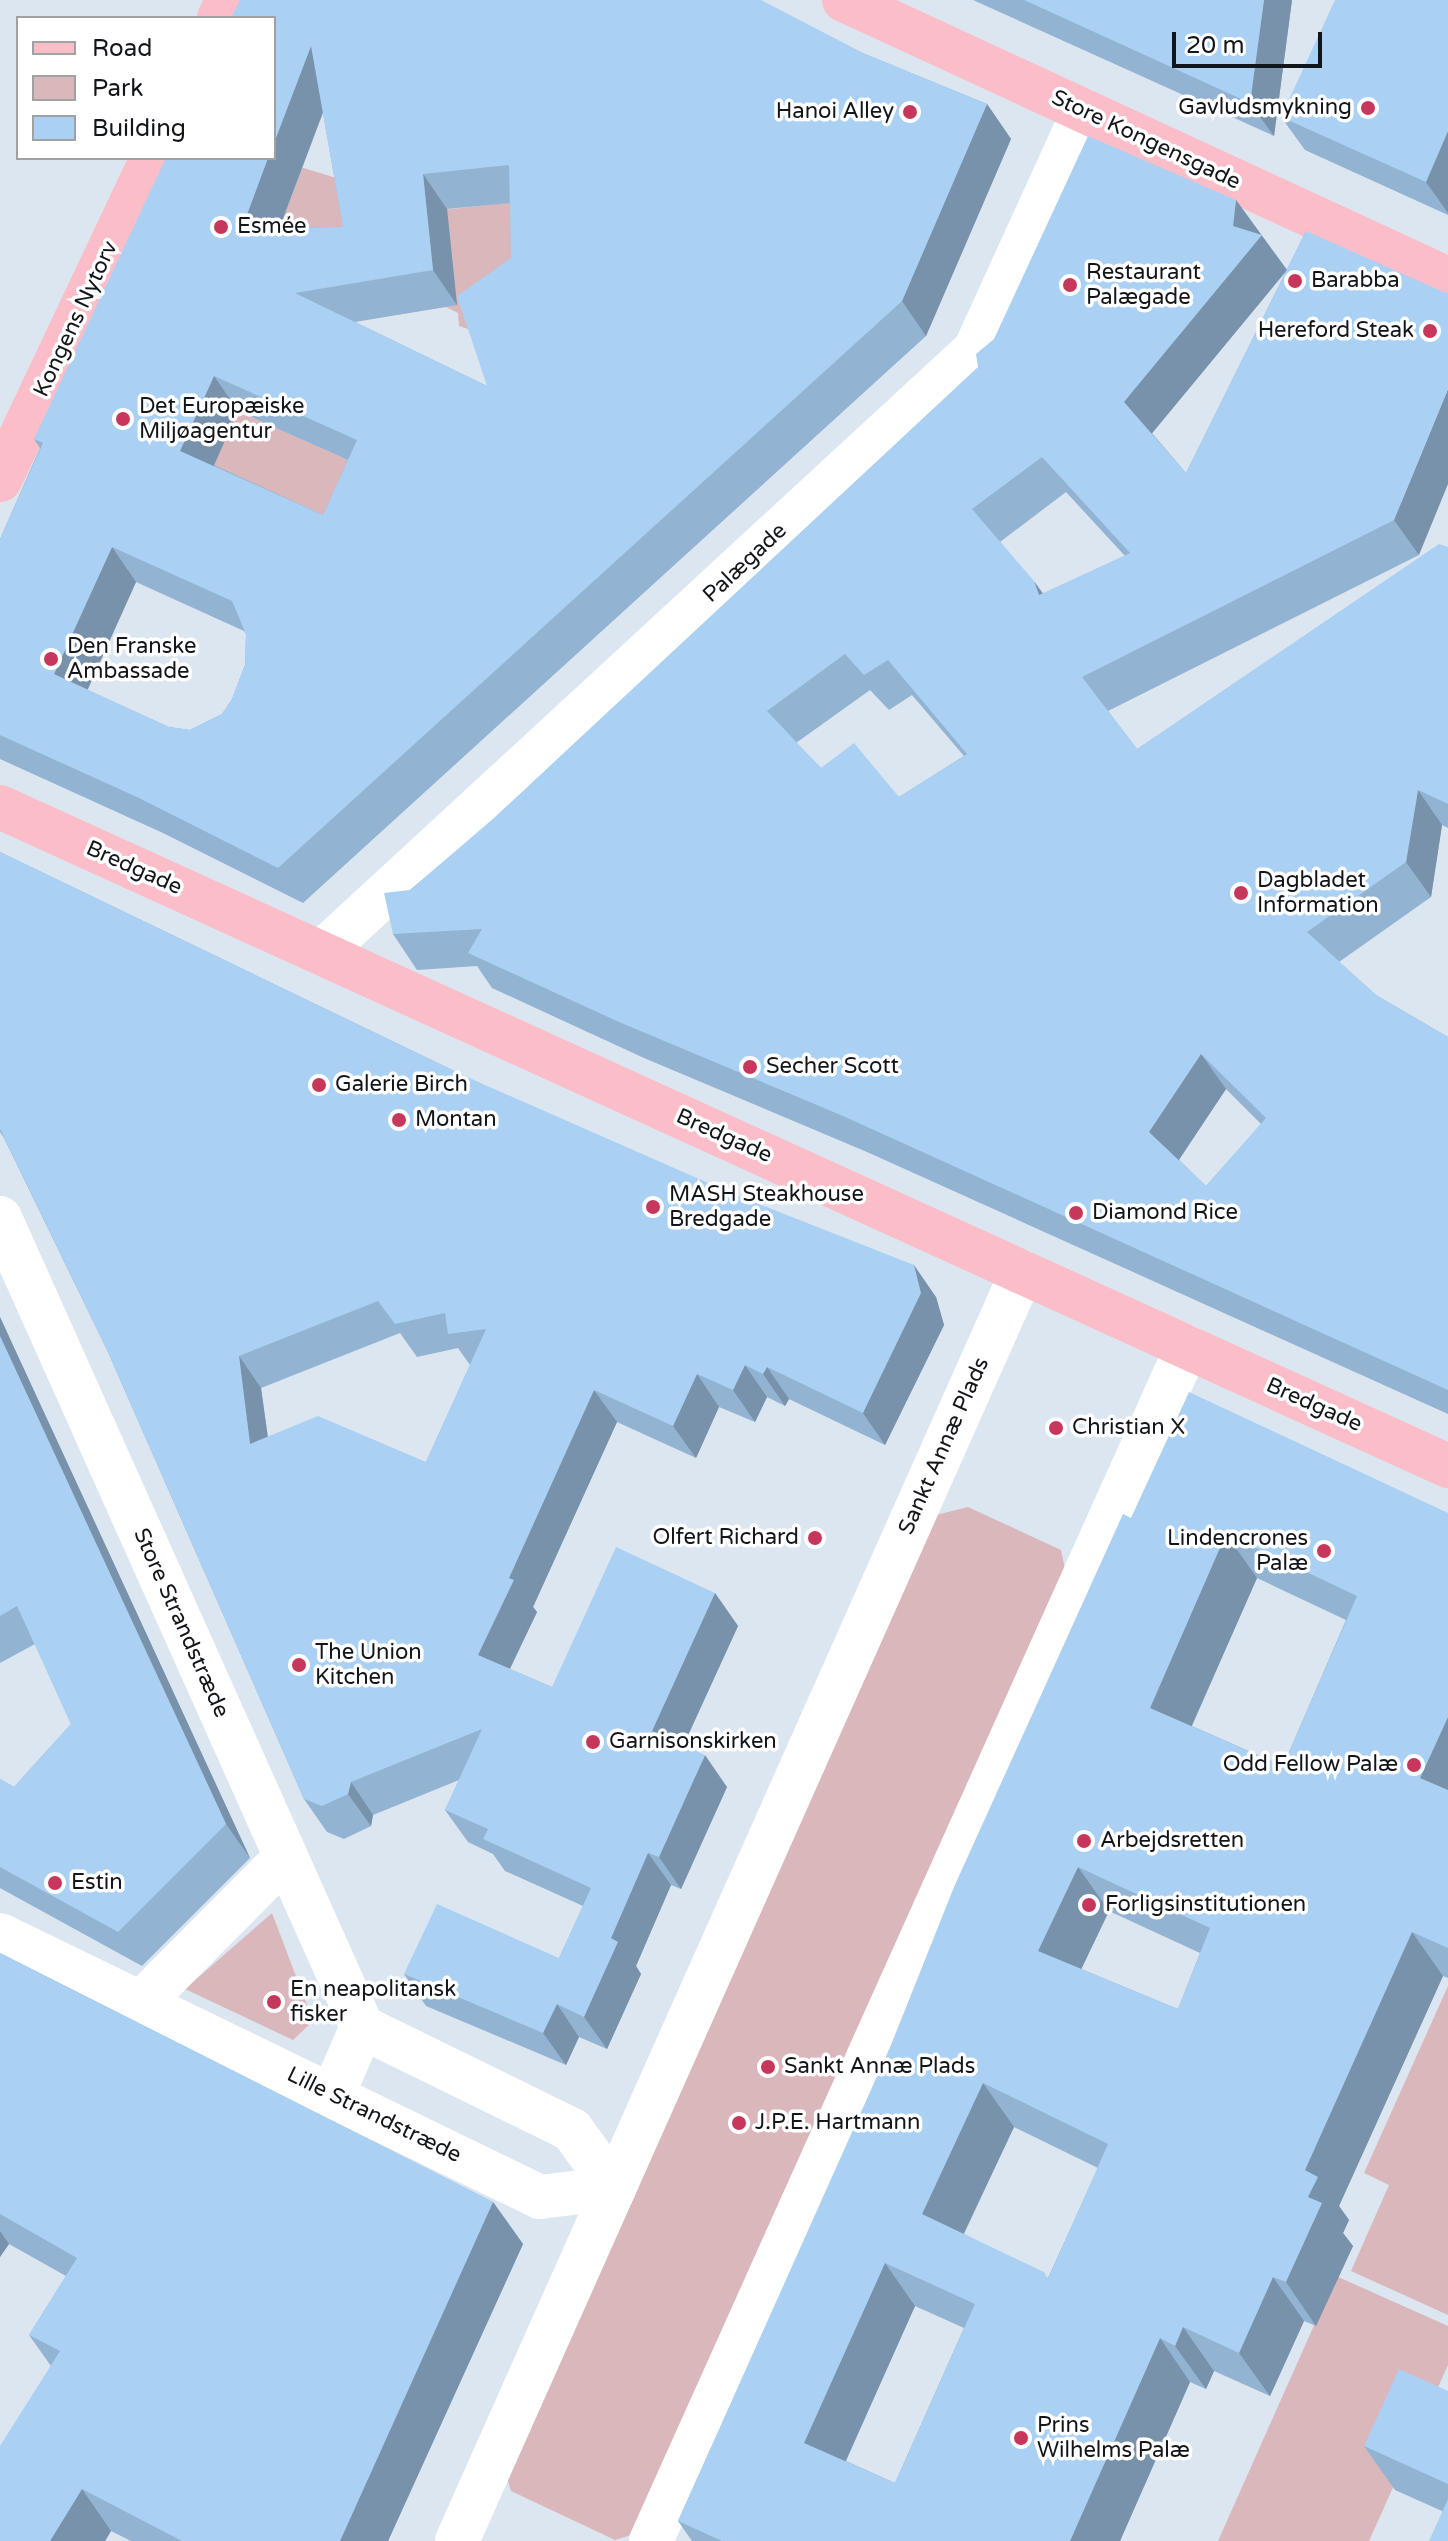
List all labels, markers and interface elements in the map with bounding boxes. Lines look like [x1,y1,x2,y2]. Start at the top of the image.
legend [16,16,276,160]
scale bar [1176,16,1326,66]
text: 20 m [1186,31,1244,60]
text: Road [92,34,152,63]
text: Park [92,74,143,103]
street label: Store Kongensgade [1047,85,1245,195]
place label: Gavludsmykning [1178,95,1352,121]
place label: Hanoi Alley [776,99,894,125]
marker: Gavludsmykning [1359,99,1377,117]
marker: Hanoi Alley [901,103,919,121]
text: Building [92,114,186,143]
place label: Esmée [237,214,307,240]
marker: Esmée [212,218,230,236]
street label: Kongens Nytorv [28,237,124,401]
place label: Restaurant Palægade [1086,259,1201,310]
place label: Barabba [1311,268,1400,294]
marker: Barabba [1286,272,1304,290]
marker: Restaurant Palægade [1061,276,1079,294]
place label: Hereford Steak [1258,318,1414,344]
marker: Hereford Steak [1421,322,1439,340]
place label: Det Europæiske Miljøagentur [139,393,305,444]
marker: Det Europæiske Miljøagentur [114,410,132,428]
street label: Palægade [698,518,792,608]
place label: Den Franske Ambassade [67,633,196,684]
marker: Den Franske Ambassade [42,650,60,668]
street label: Bredgade [82,835,186,901]
place label: Dagbladet Information [1257,867,1379,918]
marker: Dagbladet Information [1232,884,1250,902]
place label: Secher Scott [766,1054,899,1080]
marker: Secher Scott [741,1058,759,1076]
place label: Galerie Birch [335,1072,468,1098]
marker: Galerie Birch [310,1076,328,1094]
street label: Bredgade [672,1103,776,1169]
place label: Montan [415,1107,497,1133]
marker: Montan [390,1111,408,1129]
place label: MASH Steakhouse Bredgade [669,1181,864,1232]
marker: MASH Steakhouse Bredgade [644,1198,662,1216]
place label: Diamond Rice [1092,1200,1238,1226]
marker: Diamond Rice [1067,1204,1085,1222]
street label: Sankt Annæ Plads [893,1353,995,1539]
street label: Bredgade [1262,1372,1366,1438]
place label: Christian X [1072,1415,1185,1441]
marker: Christian X [1047,1419,1065,1437]
street label: Store Strandstræde [127,1524,235,1722]
place label: Olfert Richard [652,1525,799,1551]
place label: Lindencrones Palæ [1167,1525,1308,1576]
marker: Olfert Richard [806,1529,824,1547]
marker: Lindencrones Palæ [1315,1542,1333,1560]
place label: The Union Kitchen [315,1639,422,1690]
marker: The Union Kitchen [290,1656,308,1674]
place label: Garnisonskirken [609,1729,777,1755]
marker: Garnisonskirken [584,1733,602,1751]
place label: Odd Fellow Palæ [1223,1752,1398,1778]
marker: Odd Fellow Palæ [1405,1756,1423,1774]
place label: Arbejdsretten [1100,1828,1244,1854]
marker: Arbejdsretten [1075,1832,1093,1850]
place label: Estin [71,1870,123,1896]
marker: Estin [46,1874,64,1892]
place label: Forligsinstitutionen [1105,1892,1306,1918]
marker: Forligsinstitutionen [1080,1896,1098,1914]
place label: En neapolitansk fisker [290,1976,456,2028]
marker: En neapolitansk fisker [265,1993,283,2011]
place label: Sankt Annæ Plads [784,2054,975,2080]
marker: Sankt Annæ Plads [759,2058,777,2076]
street label: Lille Strandstræde [283,2061,465,2169]
place label: J.P.E. Hartmann [755,2110,920,2136]
marker: J.P.E. Hartmann [730,2114,748,2132]
place label: Prins Wilhelms Palæ [1037,2412,1190,2464]
marker: Prins Wilhelms Palæ [1012,2429,1030,2447]

